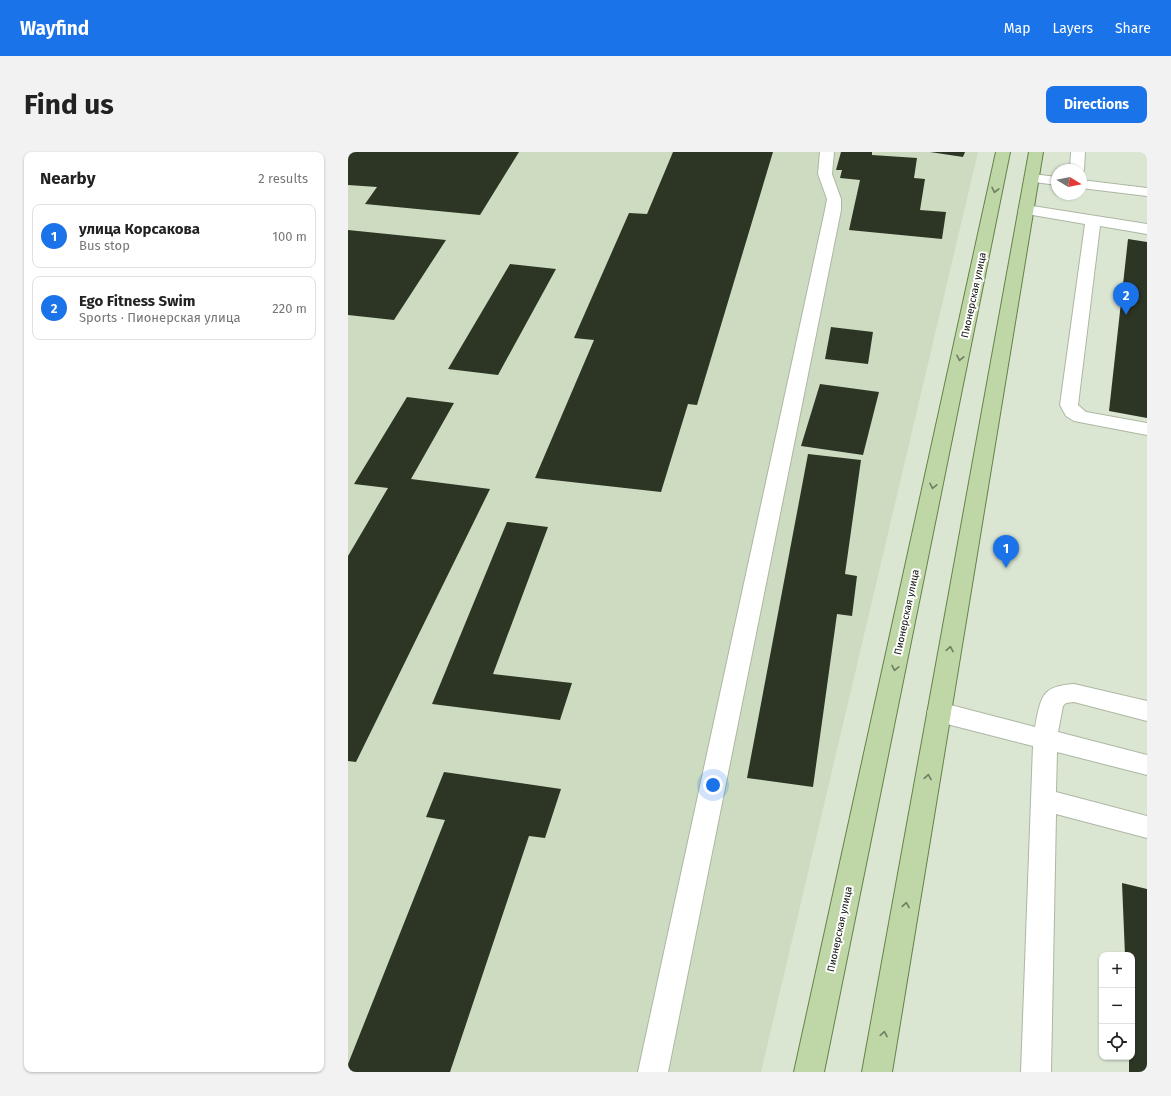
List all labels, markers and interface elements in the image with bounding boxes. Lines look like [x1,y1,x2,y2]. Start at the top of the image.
text: Wayfind [20,17,89,40]
text: Map [1004,20,1030,37]
text: Layers [1052,20,1093,37]
text: Share [1115,20,1151,37]
button: Directions [1046,86,1147,123]
text: Find us [24,88,114,121]
north arrow [1051,164,1087,200]
text: Nearby [40,168,95,189]
text: 2 results [258,171,308,186]
one-way arrow [992,187,1000,193]
text: улица Корсакова [79,220,200,238]
text: 1 [51,229,57,244]
text: 100 m [272,229,307,244]
text: Bus stop [79,238,130,253]
street label: Пионерская улица [959,251,989,339]
pin: 2 [1113,282,1139,315]
text: Ego Fitness Swim [79,292,195,310]
text: 2 [51,301,57,316]
text: 220 m [272,301,307,316]
text: Sports · Пионерская улица [79,310,241,325]
one-way arrow [956,355,964,362]
one-way arrow [929,482,938,489]
pin: 1 [993,535,1019,568]
street label: Пионерская улица [892,568,922,656]
one-way arrow [945,646,954,652]
one-way arrow [891,664,899,671]
one-way arrow [923,774,932,780]
your location [703,775,723,795]
street label: Пионерская улица [825,885,855,973]
one-way arrow [901,902,910,909]
map controls [1099,952,1135,1060]
button: + [1099,952,1135,988]
button: − [1099,988,1135,1024]
button: locate [1099,1024,1135,1060]
one-way arrow [879,1030,887,1037]

